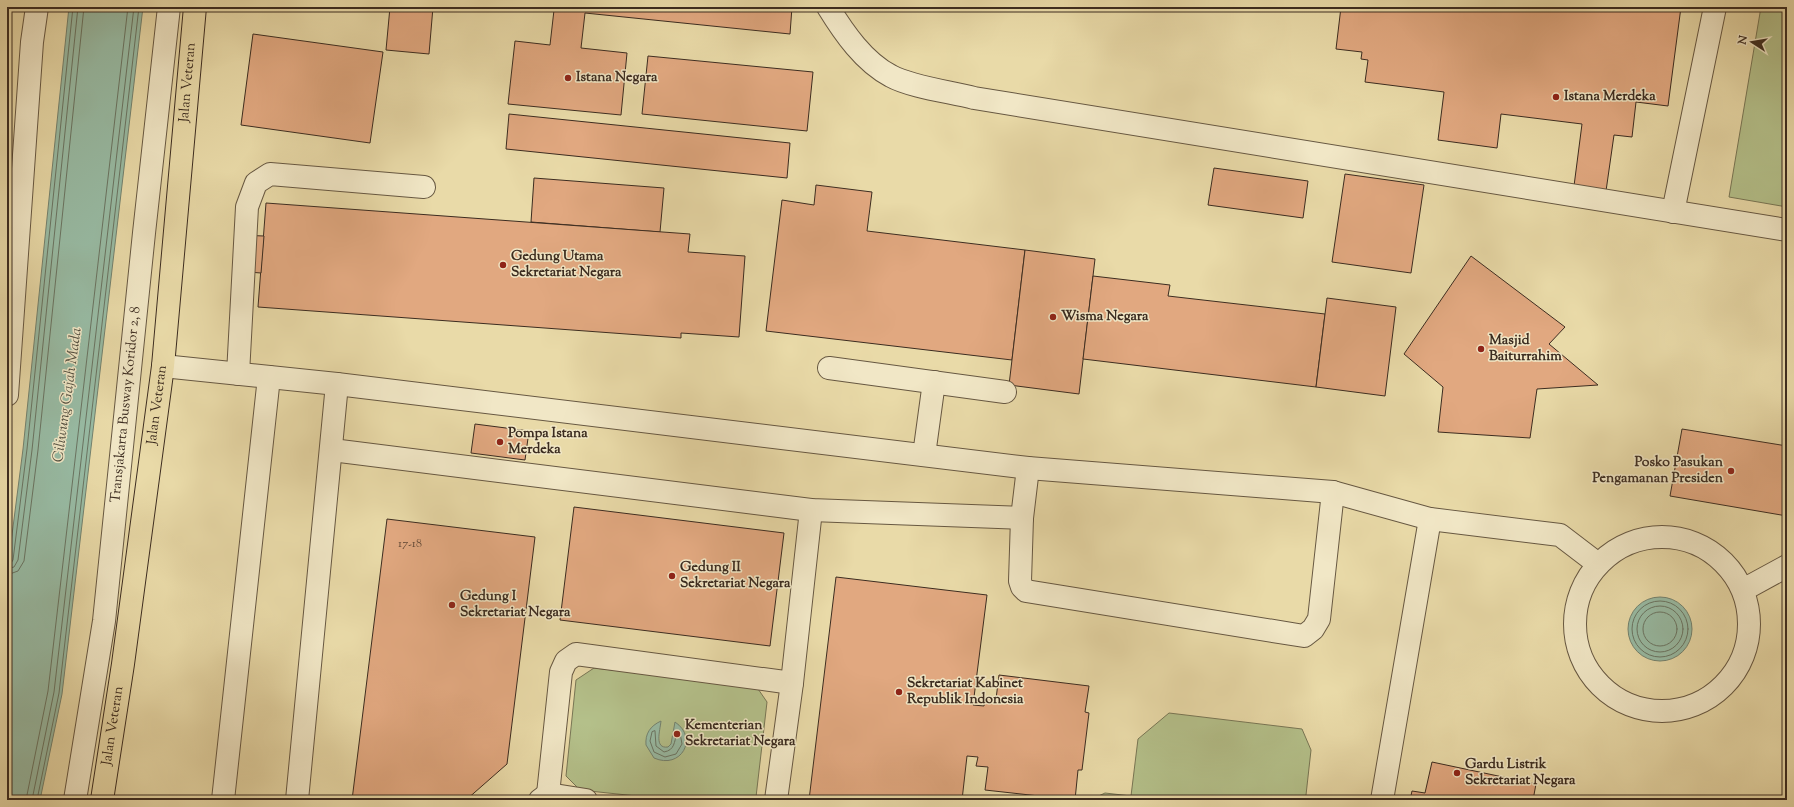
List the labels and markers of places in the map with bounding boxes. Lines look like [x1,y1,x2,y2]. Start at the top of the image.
place label: Istana Negara [576,68,658,88]
marker: Istana Negara [563,73,573,83]
place label: Istana Merdeka [1564,87,1656,107]
marker: Istana Merdeka [1551,92,1561,102]
place label: Gedung Utama Sekretariat Negara [511,247,622,283]
marker: Gedung Utama Sekretariat Negara [498,260,508,270]
place label: Wisma Negara [1061,307,1149,327]
marker: Wisma Negara [1048,312,1058,322]
place label: Masjid Baiturrahim [1489,331,1562,367]
marker: Masjid Baiturrahim [1476,344,1486,354]
place label: Pompa Istana Merdeka [508,424,588,460]
marker: Pompa Istana Merdeka [495,437,505,447]
place label: Posko Pasukan Pengamanan Presiden [1592,453,1724,489]
marker: Posko Pasukan Pengamanan Presiden [1726,466,1736,476]
place label: Gedung II Sekretariat Negara [680,558,791,594]
marker: Gedung II Sekretariat Negara [667,571,677,581]
place label: Gedung I Sekretariat Negara [460,587,571,623]
marker: Gedung I Sekretariat Negara [447,600,457,610]
place label: Sekretariat Kabinet Republik Indonesia [907,674,1024,710]
marker: Sekretariat Kabinet Republik Indonesia [894,687,904,697]
place label: Kementerian Sekretariat Negara [685,716,796,752]
marker: Kementerian Sekretariat Negara [672,729,682,739]
place label: Gardu Listrik Sekretariat Negara [1465,755,1576,791]
marker: Gardu Listrik Sekretariat Negara [1452,768,1462,778]

